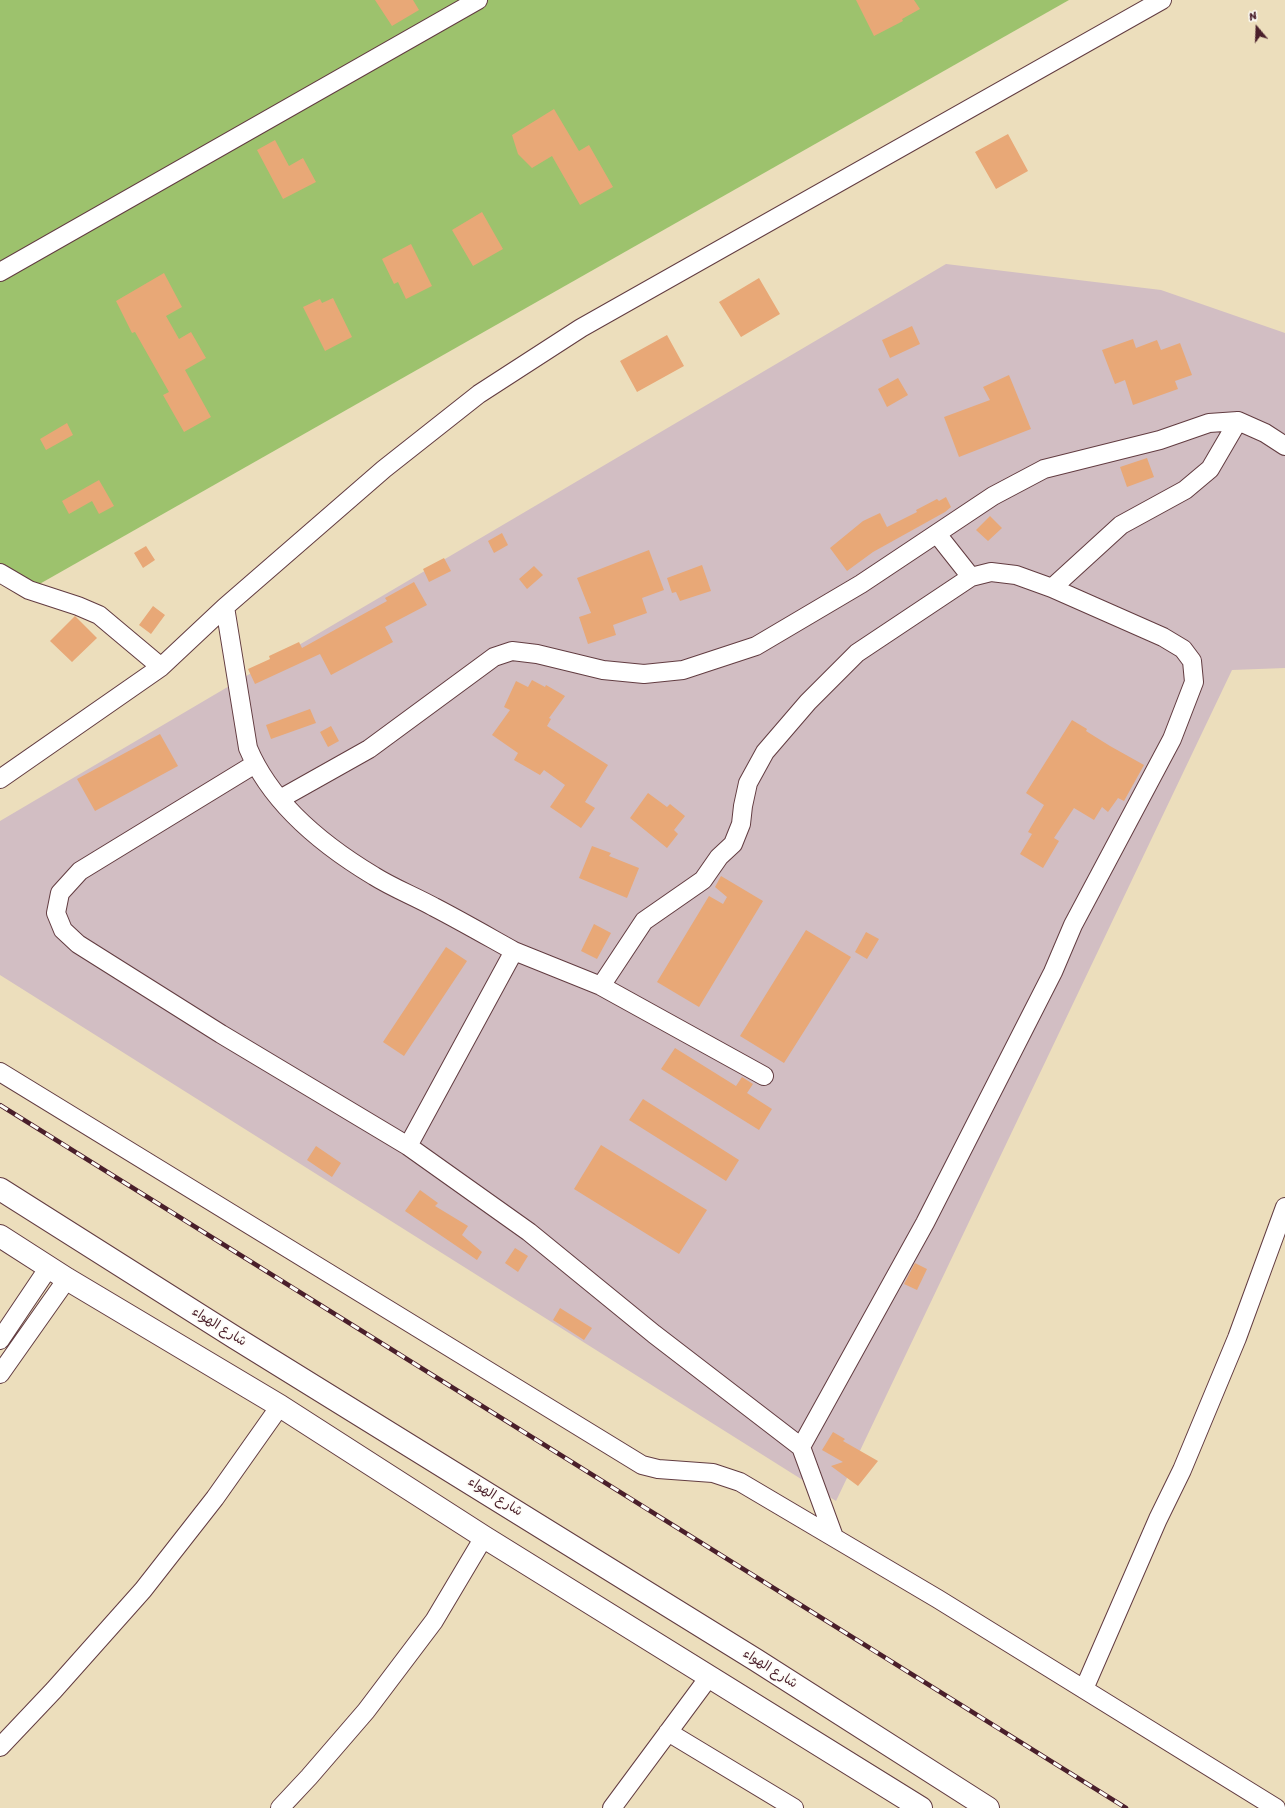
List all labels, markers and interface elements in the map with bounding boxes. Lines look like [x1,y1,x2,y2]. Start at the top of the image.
text: N [1246,6,1260,26]
north arrow [1237,8,1277,48]
street label: شارع الهواء [189,1304,249,1350]
street label: شارع الهواء [465,1474,525,1520]
street label: شارع الهواء [740,1646,800,1692]

